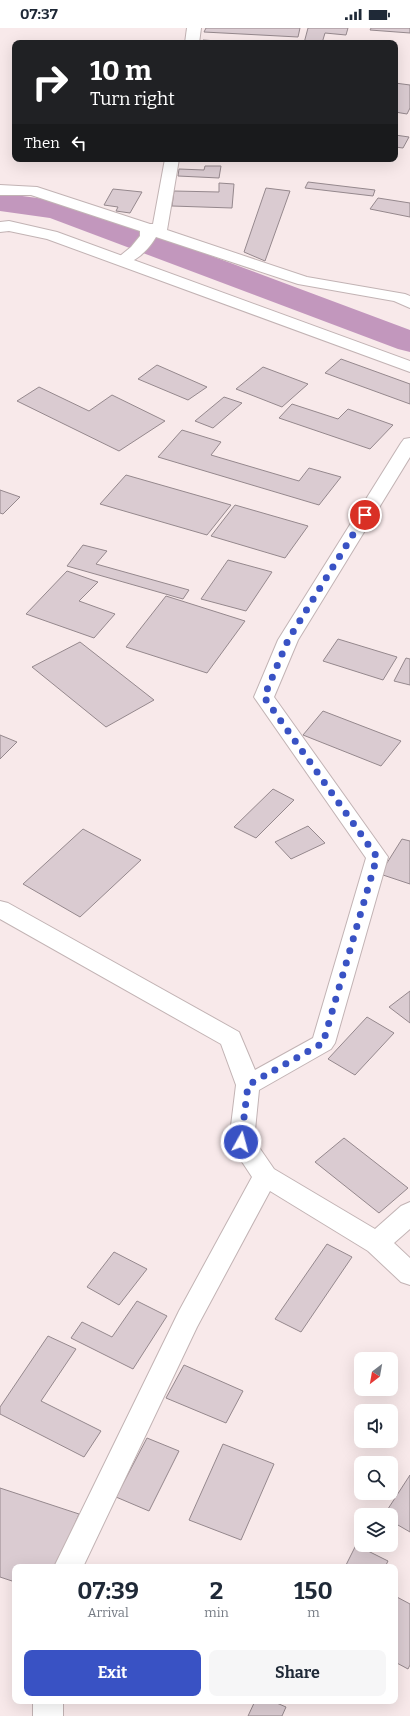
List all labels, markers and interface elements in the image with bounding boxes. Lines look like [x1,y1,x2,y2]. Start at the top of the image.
text: 07:37 [20,5,58,23]
text: 10 m [90,54,152,87]
icon: right [24,56,76,108]
text: Turn right [90,88,175,110]
icon: left [68,132,90,154]
text: Then [24,134,60,152]
pin [348,498,382,532]
icon: arrive [354,504,376,526]
position arrow [220,1121,262,1163]
north arrow [354,1352,398,1396]
map controls [354,1352,398,1552]
button: sound [354,1404,398,1448]
button: search [354,1456,398,1500]
button: layers [354,1508,398,1552]
text: 07:39 [77,1577,139,1605]
text: 2 [210,1577,223,1605]
text: 150 [294,1577,333,1605]
text: Arrival [88,1605,129,1620]
text: min [204,1605,229,1620]
text: m [307,1605,320,1620]
button: Exit [24,1650,201,1696]
button: Share [209,1650,386,1696]

